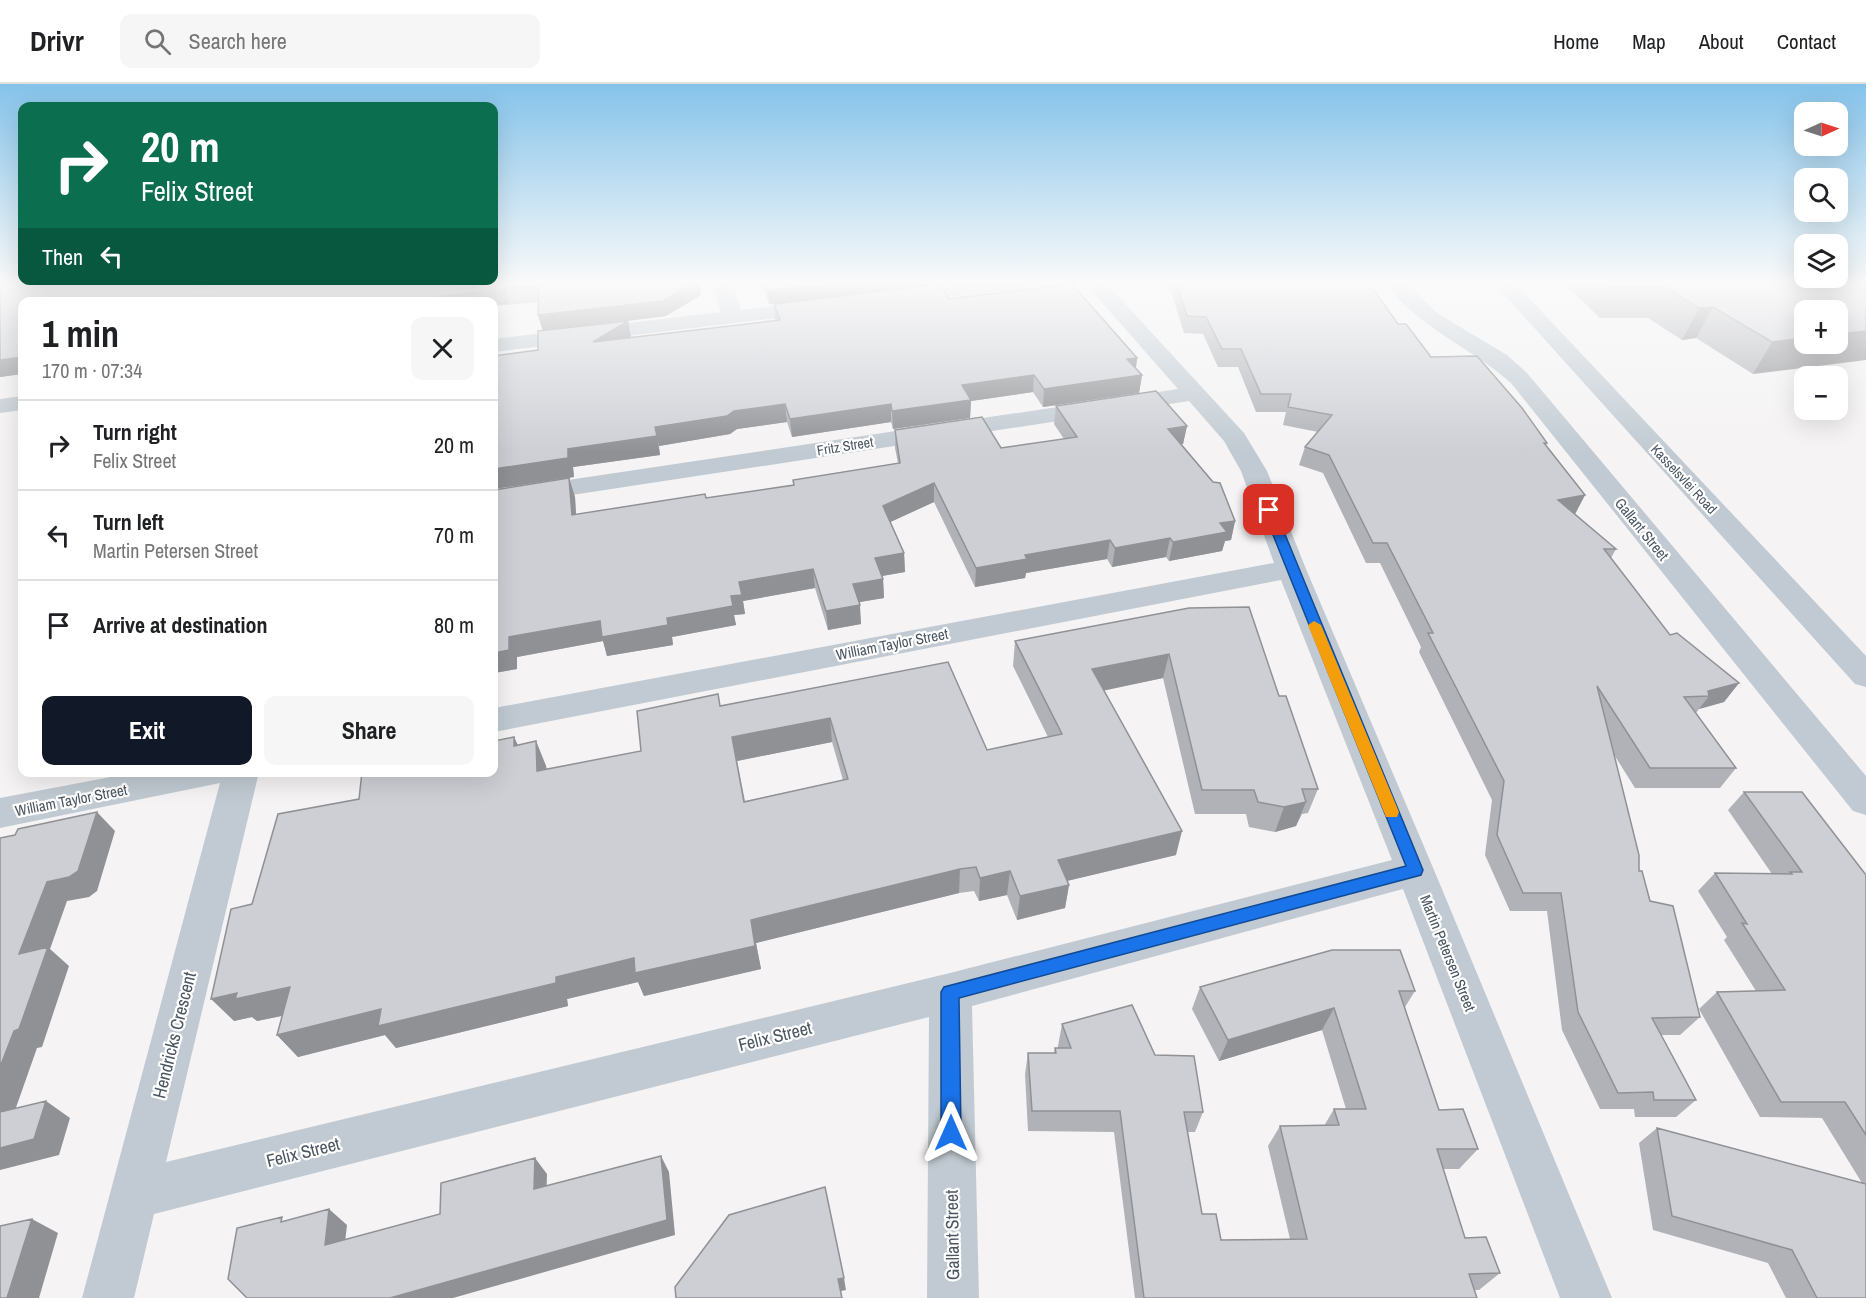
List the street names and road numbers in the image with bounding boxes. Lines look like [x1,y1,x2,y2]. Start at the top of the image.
street label: Fritz Street [816,433,874,459]
street label: Kasselsvlei Road [1647,440,1721,518]
street label: Gallant Street [1610,493,1674,565]
street label: William Taylor Street [834,623,950,665]
street label: William Taylor Street [13,779,129,821]
street label: Martin Petersen Street [1415,892,1481,1015]
street label: Hendricks Crescent [146,969,202,1101]
street label: Felix Street [736,1015,814,1057]
street label: Felix Street [264,1131,342,1173]
street label: Gallant Street [939,1190,965,1280]

